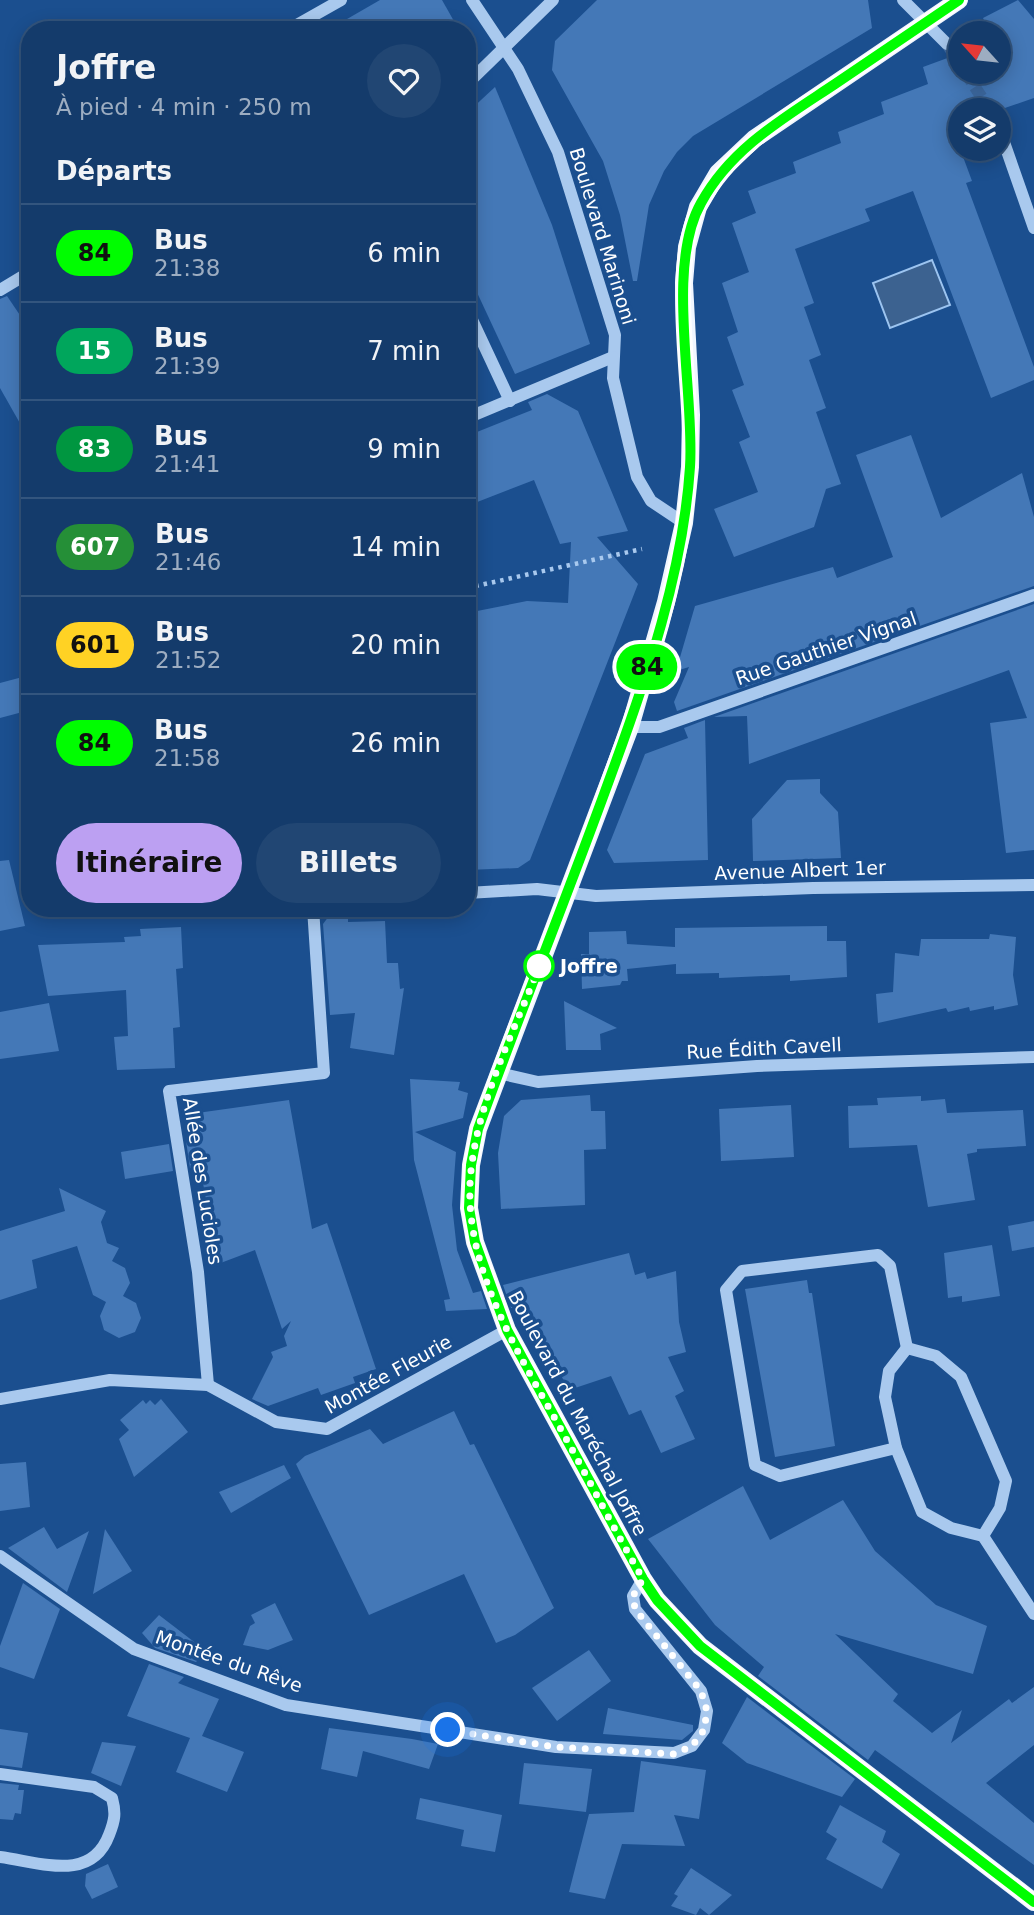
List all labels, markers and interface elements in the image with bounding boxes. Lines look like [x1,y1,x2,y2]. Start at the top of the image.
north arrow [948,21,1012,84]
map controls [948,21,1011,161]
button: heart [367,44,441,118]
text: Joffre [56,48,156,87]
text: À pied · 4 min · 250 m [56,94,312,120]
button: layers [948,98,1011,161]
street label: Boulevard Marinoni [566,145,640,327]
text: Départs [56,156,172,186]
text: Bus [154,225,208,255]
text: 6 min [367,238,441,268]
text: 84 [78,239,111,267]
text: 21:38 [154,255,220,281]
text: Bus [154,323,208,353]
text: 7 min [367,336,441,366]
text: 15 [78,337,111,365]
text: 21:39 [154,353,220,379]
text: Bus [154,421,208,451]
text: 9 min [367,434,441,464]
text: 83 [78,435,111,463]
text: 21:41 [154,451,220,477]
text: Bus [155,519,209,549]
text: 14 min [351,532,441,562]
text: 607 [70,533,120,561]
text: 21:46 [155,549,221,575]
street label: Rue Gauthier Vignal [733,607,919,689]
text: Bus [155,617,209,647]
text: 20 min [351,630,441,660]
text: 601 [70,631,120,659]
line badge: 84 [616,644,678,690]
text: 21:52 [155,647,221,673]
text: 84 [630,653,664,681]
text: Bus [154,715,208,745]
text: 26 min [351,728,441,758]
text: 84 [78,729,111,757]
text: 21:58 [154,745,220,771]
button: Itinéraire [56,823,242,903]
button: Billets [256,823,441,903]
street label: Avenue Albert 1er [714,856,886,884]
marker: Joffre [524,951,554,981]
place label: Joffre [558,955,618,977]
street label: Rue Édith Cavell [686,1033,842,1063]
street label: Allée des Lucioles [179,1096,227,1266]
street label: Boulevard du Maréchal Joffre [504,1287,652,1539]
street label: Montée Fleurie [321,1330,455,1418]
street label: Montée du Rêve [153,1626,305,1696]
your location [430,1712,465,1747]

